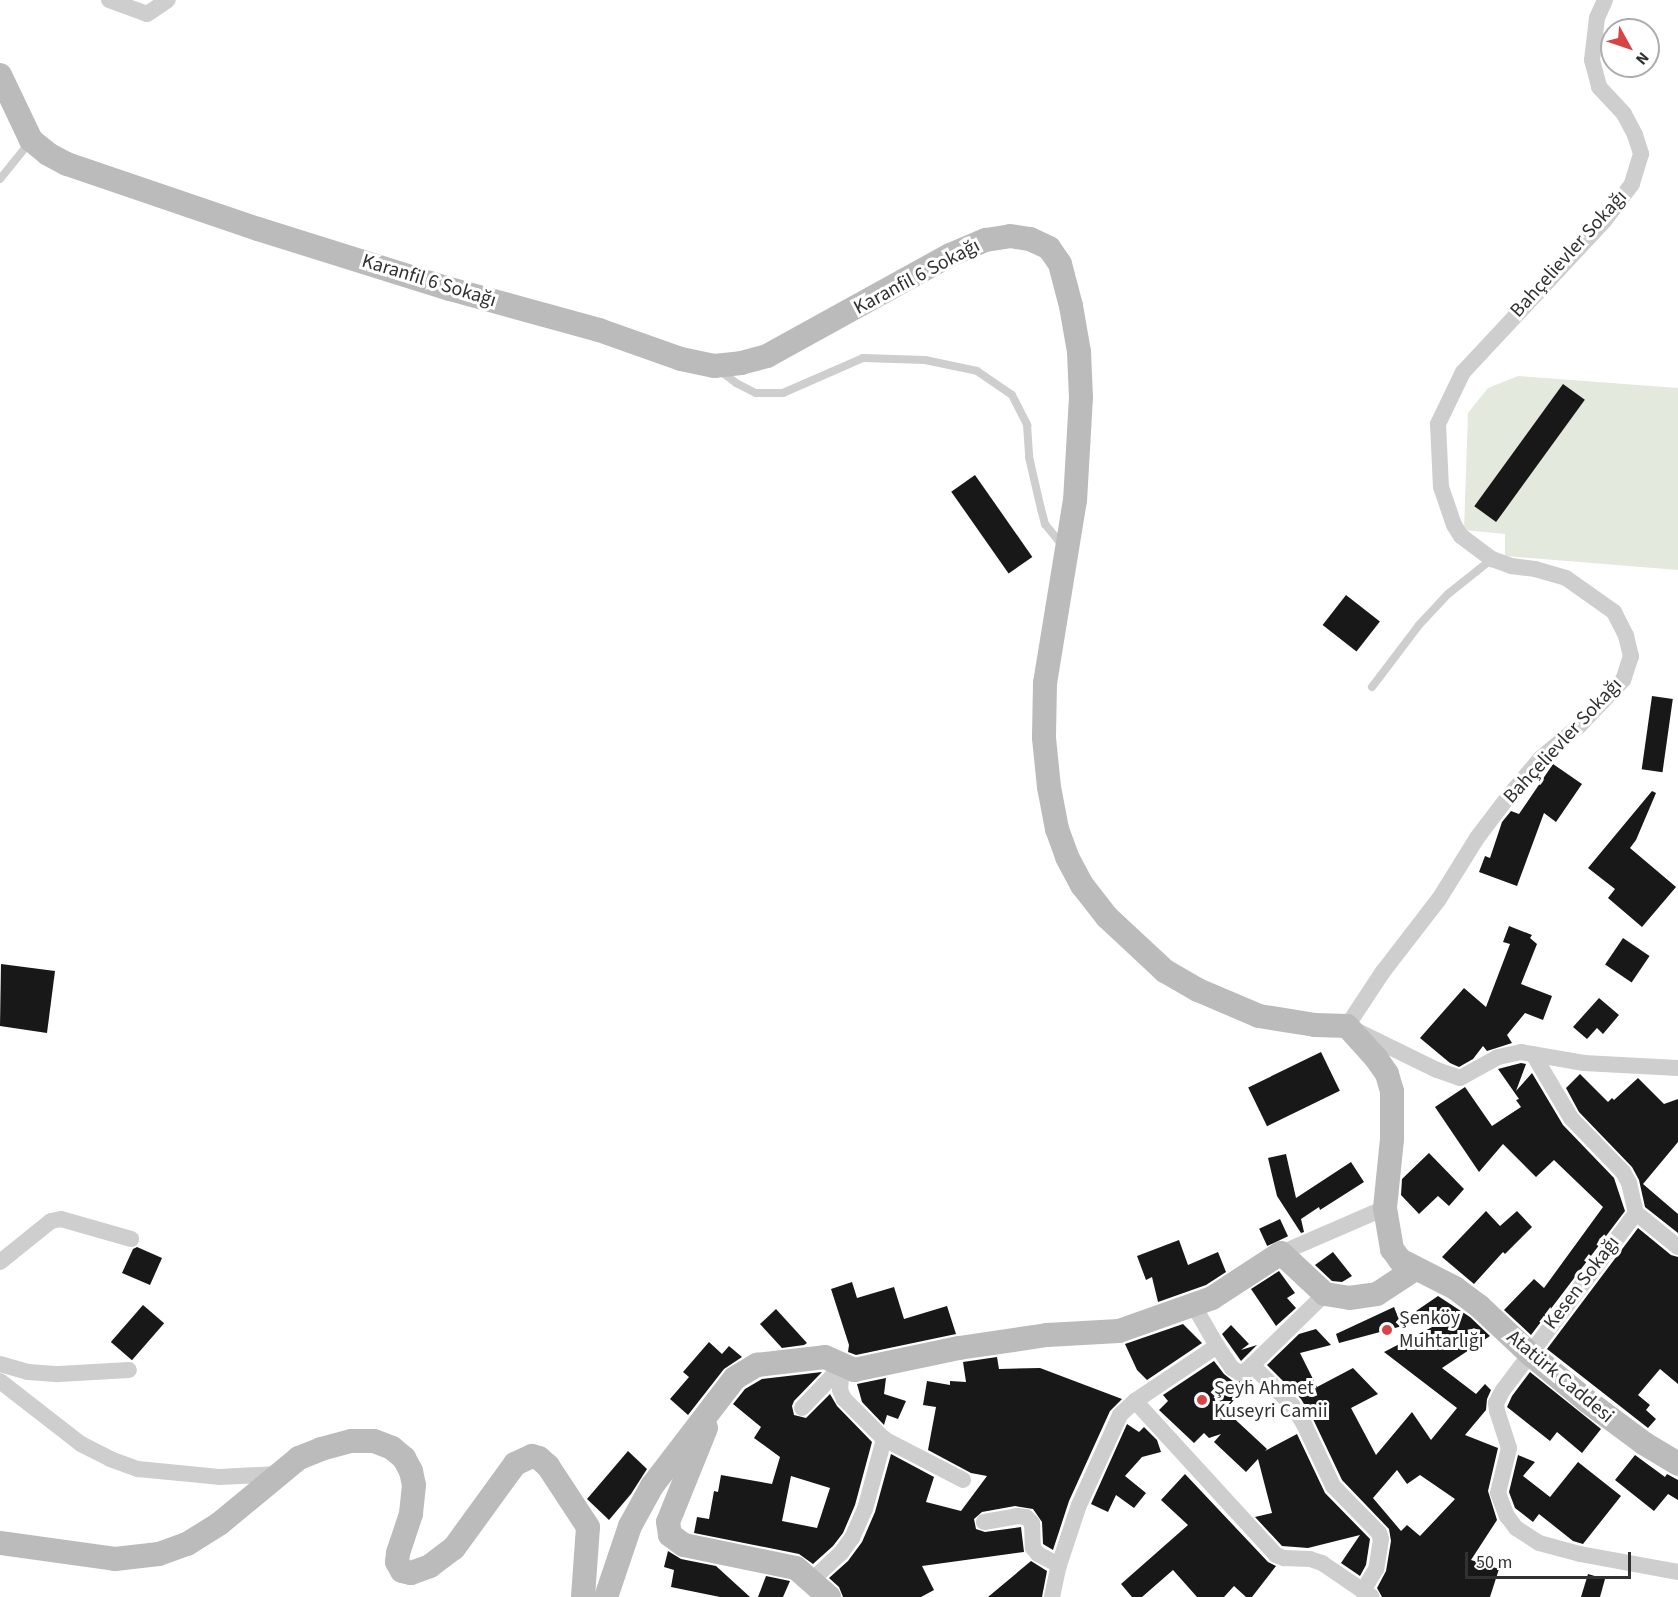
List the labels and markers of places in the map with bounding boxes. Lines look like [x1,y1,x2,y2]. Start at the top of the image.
place label: Şenköy Muhtarlığı [1399,1306,1484,1353]
marker: Şenköy Muhtarlığı [1380,1323,1394,1337]
place label: Şeyh Ahmet Kuseyri Camii [1214,1376,1328,1423]
marker: Şeyh Ahmet Kuseyri Camii [1195,1393,1209,1407]

